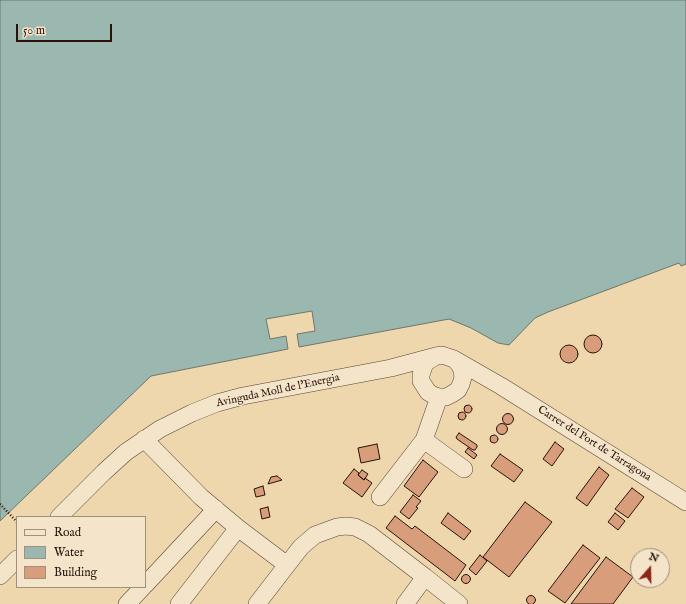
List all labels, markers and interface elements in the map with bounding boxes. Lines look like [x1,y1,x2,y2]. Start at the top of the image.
scale bar [18,16,114,42]
text: 50 m [23,23,45,38]
street label: Avinguda Moll de l'Energia [215,371,341,411]
street label: Carrer del Port de Tarragona [535,404,653,484]
legend [16,516,146,588]
text: Road [54,525,81,540]
text: Water [54,545,84,560]
north arrow [630,548,670,588]
text: N [647,549,661,566]
text: Building [54,565,97,580]

